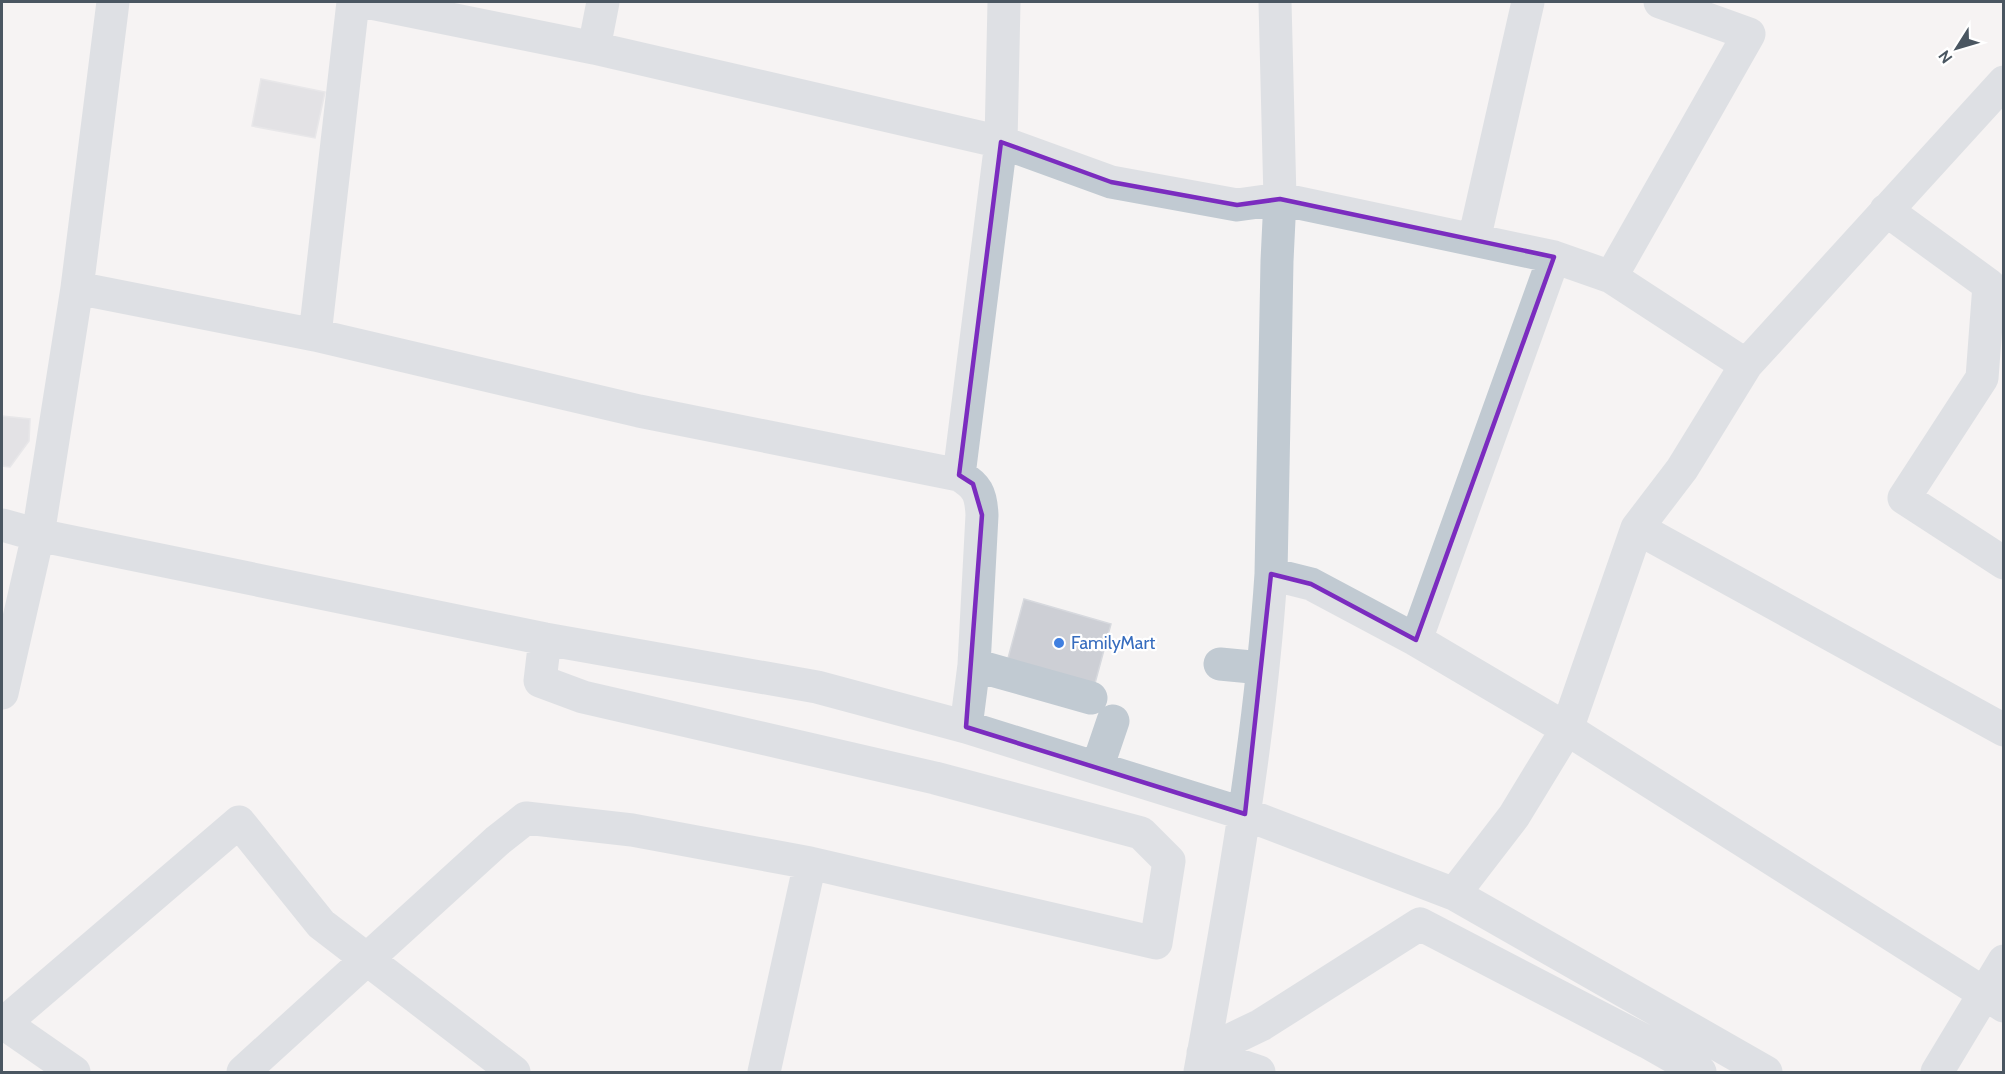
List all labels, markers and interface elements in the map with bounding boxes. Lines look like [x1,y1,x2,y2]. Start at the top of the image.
north arrow [1927,18,1987,78]
text: N [1934,46,1956,67]
place label: FamilyMart [1071,632,1155,654]
marker: FamilyMart [1052,636,1066,650]

